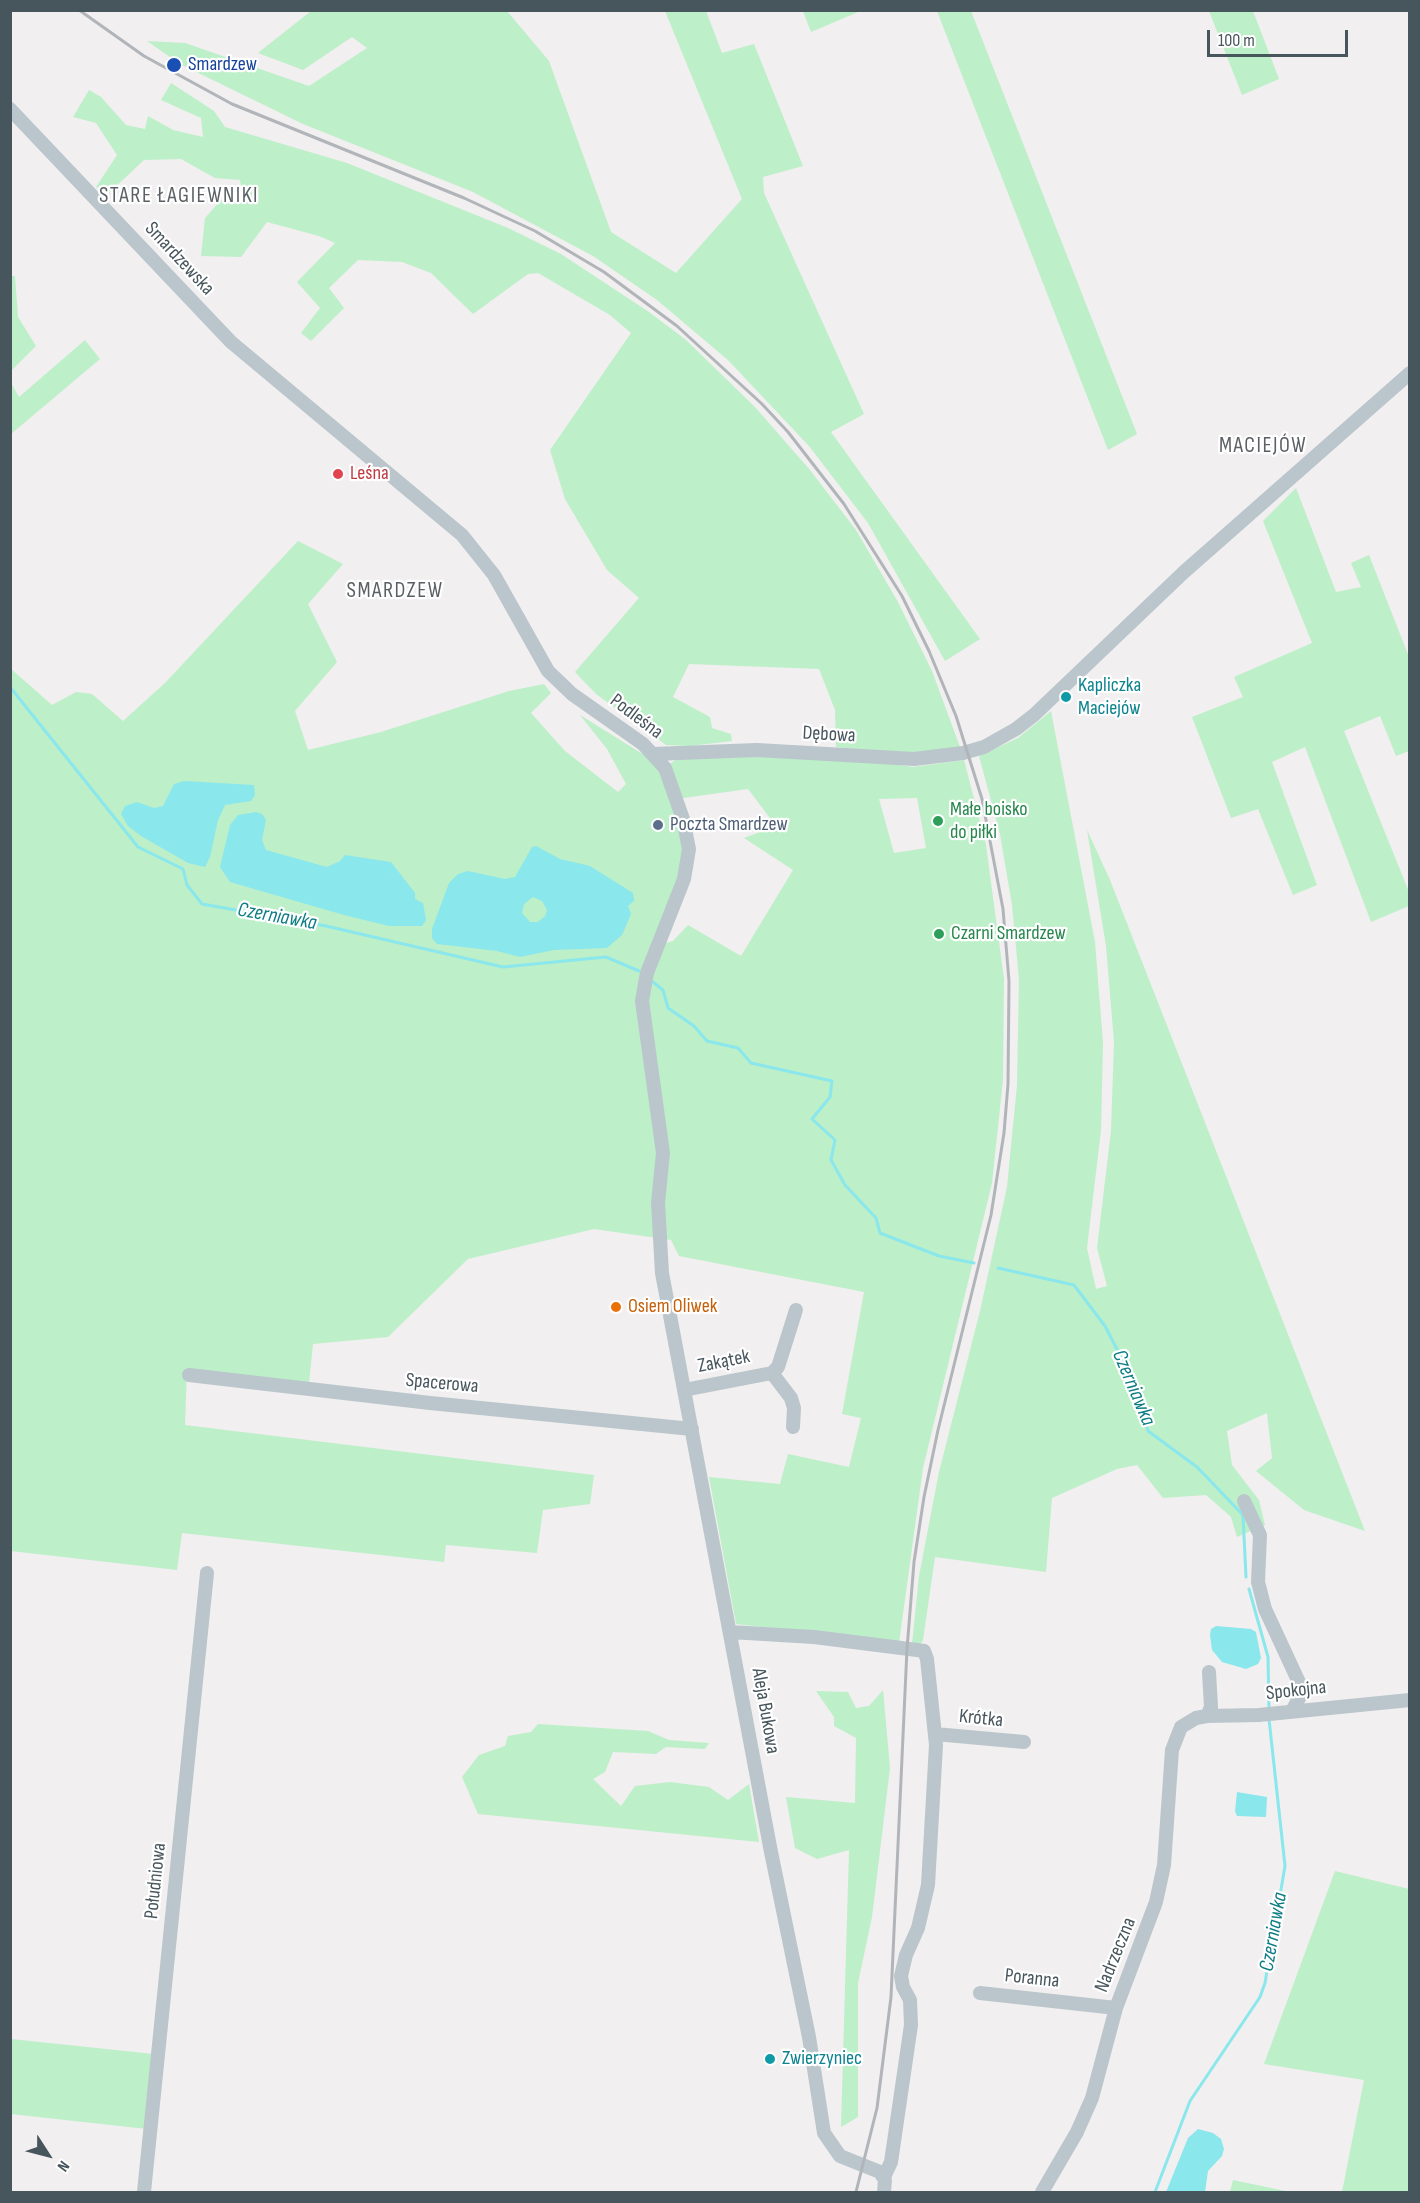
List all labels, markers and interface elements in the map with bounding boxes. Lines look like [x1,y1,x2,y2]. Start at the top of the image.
scale bar [1210,18,1351,56]
text: 100 m [1218,30,1255,51]
place label: Smardzew [188,53,257,77]
marker: Smardzew [165,56,183,74]
district label: STARE ŁAGIEWNIKI [99,183,259,209]
street label: Smardzewska [139,217,219,301]
district label: MACIEJÓW [1219,433,1307,459]
place label: Leśna [350,462,389,486]
marker: Leśna [331,467,345,481]
district label: SMARDZEW [346,578,444,604]
place label: Kapliczka Maciejów [1078,674,1141,721]
street label: Podleśna [605,689,667,745]
marker: Kapliczka Maciejów [1059,690,1073,704]
street label: Dębowa [802,722,856,748]
place label: Małe boisko do piłki [950,798,1028,845]
place label: Poczta Smardzew [670,813,788,837]
marker: Małe boisko do piłki [931,814,945,828]
marker: Poczta Smardzew [651,818,665,832]
water label: Czerniawka [235,898,319,936]
place label: Czarni Smardzew [951,922,1066,946]
marker: Czarni Smardzew [932,927,946,941]
place label: Osiem Oliwek [628,1295,717,1319]
marker: Osiem Oliwek [609,1300,623,1314]
street label: Zakątek [696,1345,752,1379]
water label: Czerniawka [1106,1346,1160,1430]
street label: Spacerowa [405,1369,479,1399]
street label: Aleja Bukowa [746,1666,784,1756]
street label: Spokojna [1265,1676,1327,1706]
street label: Krótka [958,1705,1004,1733]
street label: Południowa [140,1842,172,1920]
water label: Czerniawka [1255,1890,1293,1974]
street label: Nadrzeczna [1090,1914,1142,1996]
street label: Poranna [1004,1964,1060,1994]
place label: Zwierzyniec [782,2047,862,2071]
marker: Zwierzyniec [763,2052,777,2066]
north arrow [18,2125,78,2185]
text: N [53,2157,73,2175]

